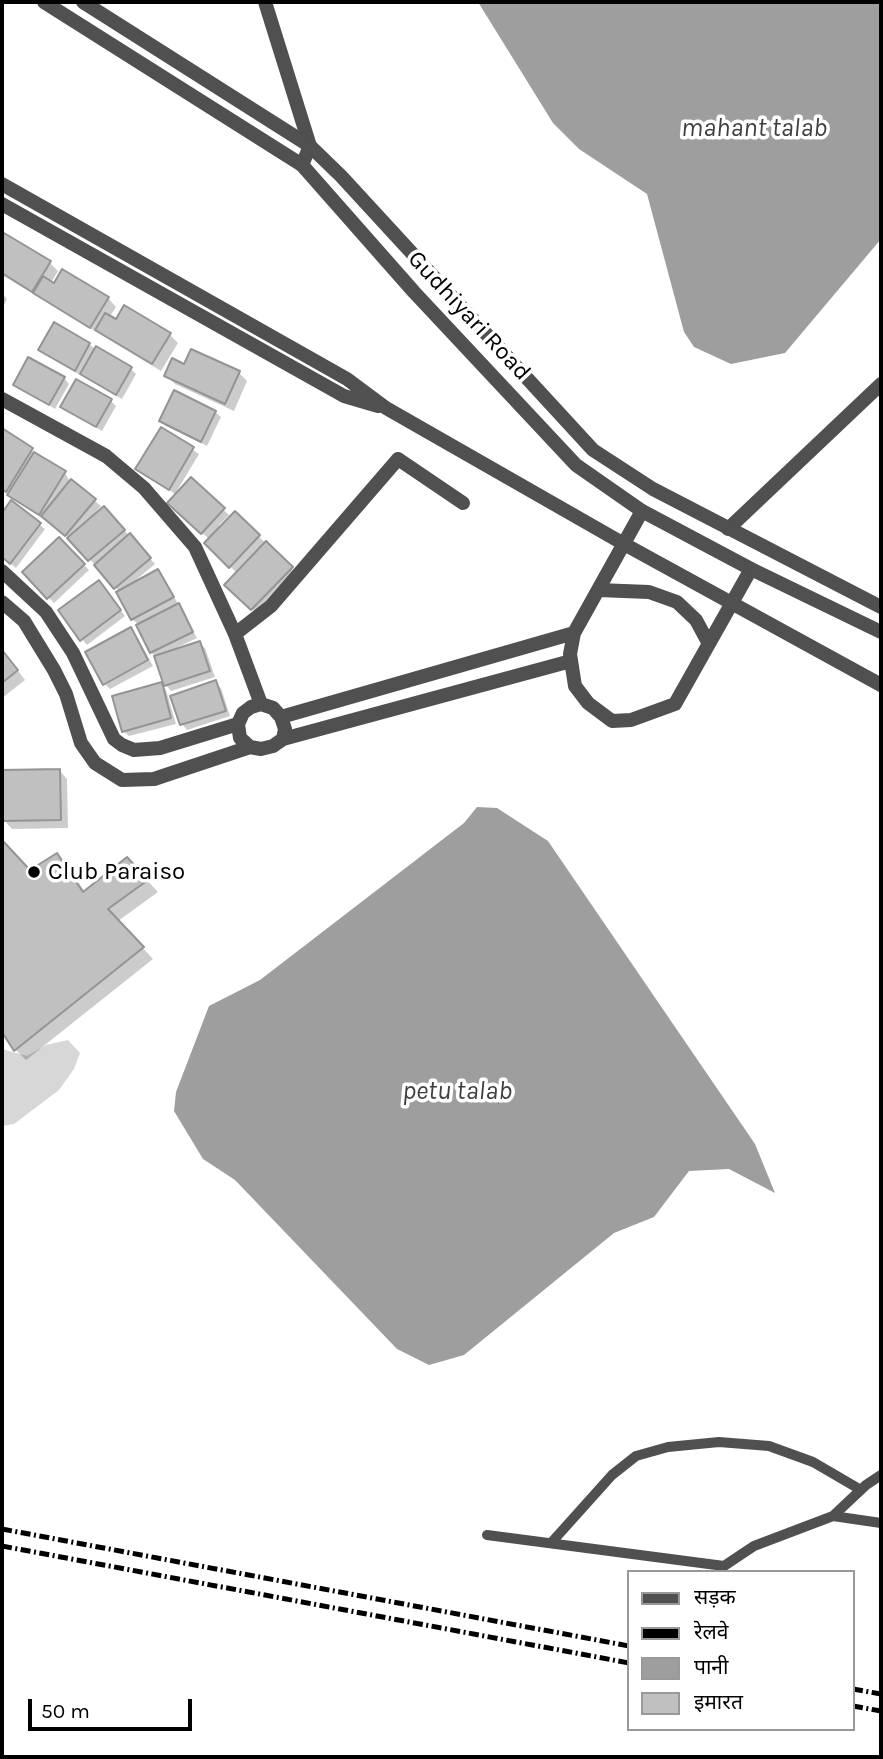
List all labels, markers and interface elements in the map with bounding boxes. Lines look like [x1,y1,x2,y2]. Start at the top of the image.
water label: mahant talab [681,113,827,145]
street label: Gudhiyari Road [402,245,536,387]
place label: Club Paraiso [48,858,185,886]
marker: Club Paraiso [26,864,42,880]
water label: petu talab [402,1076,512,1108]
legend [628,1570,855,1731]
text: सड़क [694,1585,736,1609]
text: रेलवे [694,1620,729,1644]
text: पानी [694,1655,728,1679]
scale bar [32,1686,196,1730]
text: इमारत [694,1690,743,1714]
text: 50 m [41,1699,90,1723]

